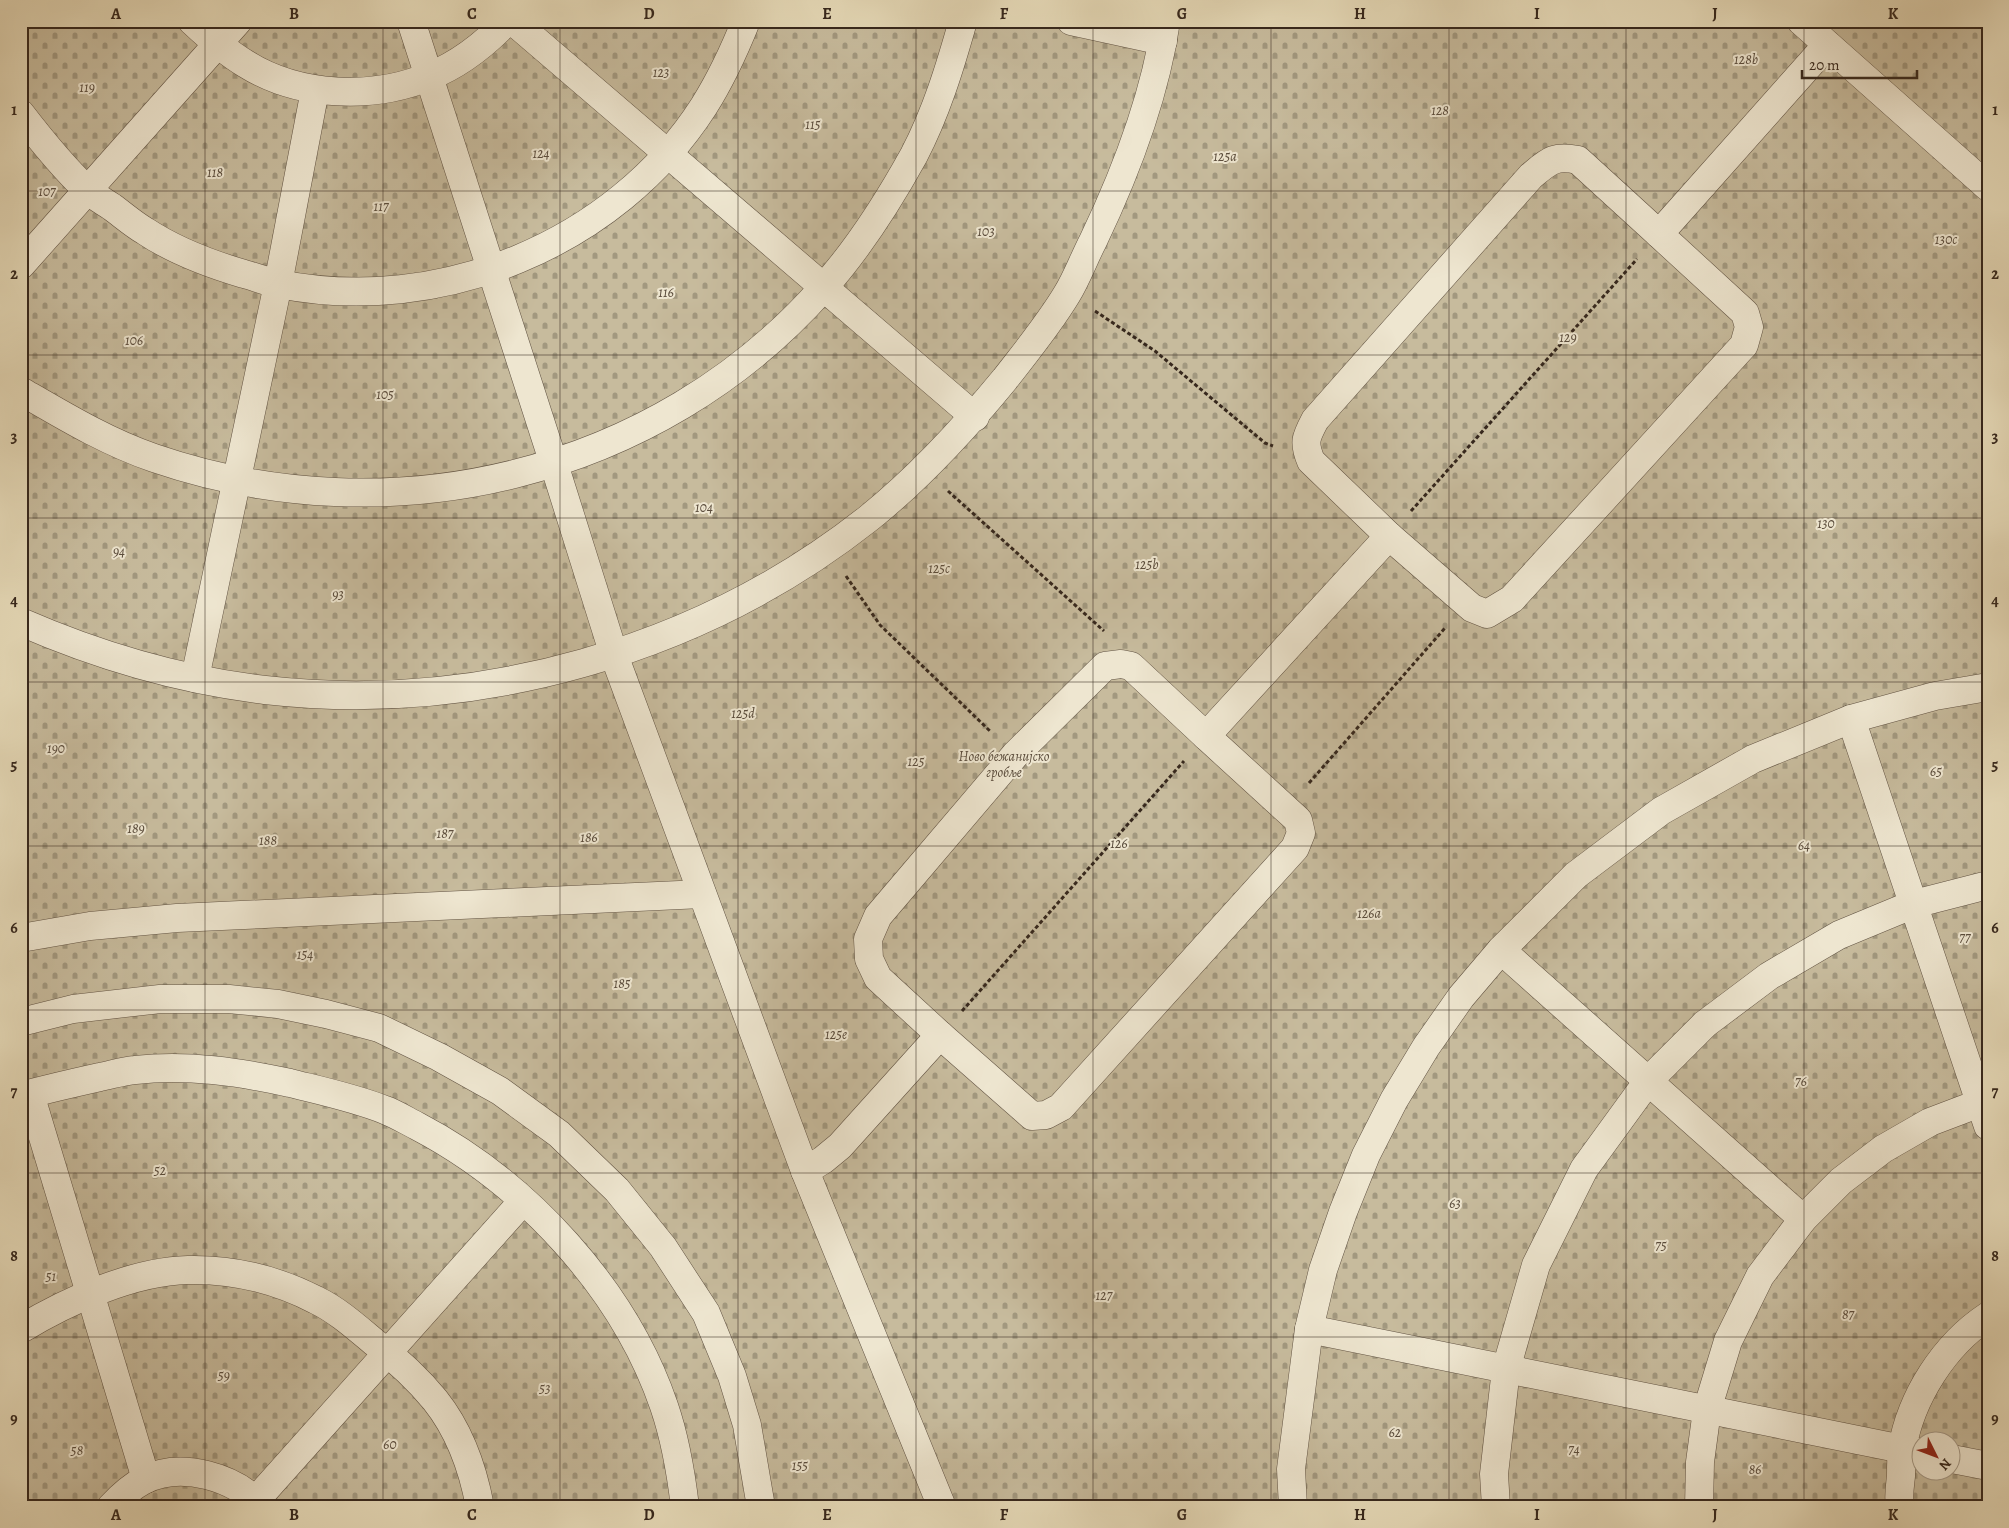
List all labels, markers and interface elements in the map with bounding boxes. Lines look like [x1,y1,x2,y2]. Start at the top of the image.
text: A [110,3,122,25]
text: B [289,3,299,25]
text: C [467,3,477,25]
text: D [643,3,655,25]
text: E [822,3,832,25]
text: F [1000,3,1009,25]
text: G [1177,3,1187,25]
text: H [1354,3,1366,25]
text: I [1534,3,1540,25]
text: J [1712,3,1718,25]
text: K [1888,3,1899,25]
scale bar [1802,48,1916,80]
park label: 128b [1734,50,1758,69]
text: 20 m [1809,55,1840,75]
park label: 123 [653,63,669,82]
park label: 119 [79,78,95,97]
text: 1 [11,99,17,121]
text: 1 [1992,99,1998,121]
park label: 128 [1431,101,1449,120]
park label: 115 [805,115,821,134]
park label: 124 [532,144,550,163]
park label: 125a [1213,147,1237,166]
park label: 118 [207,163,223,182]
park label: 107 [38,182,57,201]
park label: 117 [373,197,390,216]
park label: 103 [977,222,995,241]
park label: 130c [1935,230,1957,249]
text: 2 [10,263,18,285]
text: 2 [1991,263,1999,285]
park label: 116 [658,283,674,302]
park label: 129 [1559,328,1577,347]
park label: 106 [125,331,143,350]
park label: 105 [376,385,394,404]
text: 3 [11,426,18,448]
text: 3 [1992,426,1999,448]
park label: 104 [695,498,713,517]
park label: 130 [1817,514,1835,533]
park label: 94 [113,542,125,561]
park label: 125b [1135,555,1159,574]
park label: 125c [928,559,950,578]
park label: 93 [332,585,344,604]
text: 4 [10,590,18,612]
text: 4 [1991,590,1999,612]
park label: 125d [731,704,755,723]
park label: 190 [47,739,65,758]
park label: Ново бежанијско гробље [959,747,1050,782]
park label: 125 [908,752,925,771]
text: 5 [11,754,18,776]
text: 5 [1992,754,1999,776]
park label: 65 [1930,762,1942,781]
park label: 189 [127,819,145,838]
park label: 187 [437,824,455,843]
park label: 186 [580,828,598,847]
park label: 188 [259,831,277,850]
park label: 126 [1110,834,1128,853]
park label: 64 [1798,836,1810,855]
park label: 126a [1357,904,1381,923]
text: 6 [10,917,18,939]
text: 6 [1991,917,1999,939]
park label: 77 [1959,928,1972,947]
park label: 154 [297,945,313,964]
park label: 185 [613,974,631,993]
park label: 125e [825,1025,847,1044]
park label: 76 [1795,1072,1807,1091]
text: 7 [11,1081,18,1103]
text: 7 [1992,1081,1999,1103]
park label: 52 [153,1161,166,1180]
park label: 63 [1449,1194,1461,1213]
park label: 75 [1655,1236,1667,1255]
text: 8 [10,1245,18,1267]
text: 8 [1991,1245,1999,1267]
park label: 51 [45,1267,56,1286]
park label: 127 [1096,1286,1114,1305]
park label: 87 [1842,1305,1855,1324]
park label: 59 [217,1366,230,1385]
park label: 53 [538,1379,551,1398]
text: 9 [10,1408,18,1430]
text: 9 [1991,1408,1999,1430]
park label: 62 [1389,1423,1401,1442]
north arrow [1912,1430,1962,1480]
park label: 60 [383,1435,397,1454]
park label: 74 [1568,1440,1580,1459]
park label: 58 [70,1441,83,1460]
text: N [1935,1454,1956,1475]
park label: 155 [792,1456,808,1475]
park label: 86 [1749,1460,1761,1479]
text: A [110,1504,122,1526]
text: B [289,1504,299,1526]
text: C [467,1504,477,1526]
text: D [643,1504,655,1526]
text: E [822,1504,832,1526]
text: F [1000,1504,1009,1526]
text: G [1177,1504,1187,1526]
text: H [1354,1504,1366,1526]
text: I [1534,1504,1540,1526]
text: J [1712,1504,1718,1526]
text: K [1888,1504,1899,1526]

